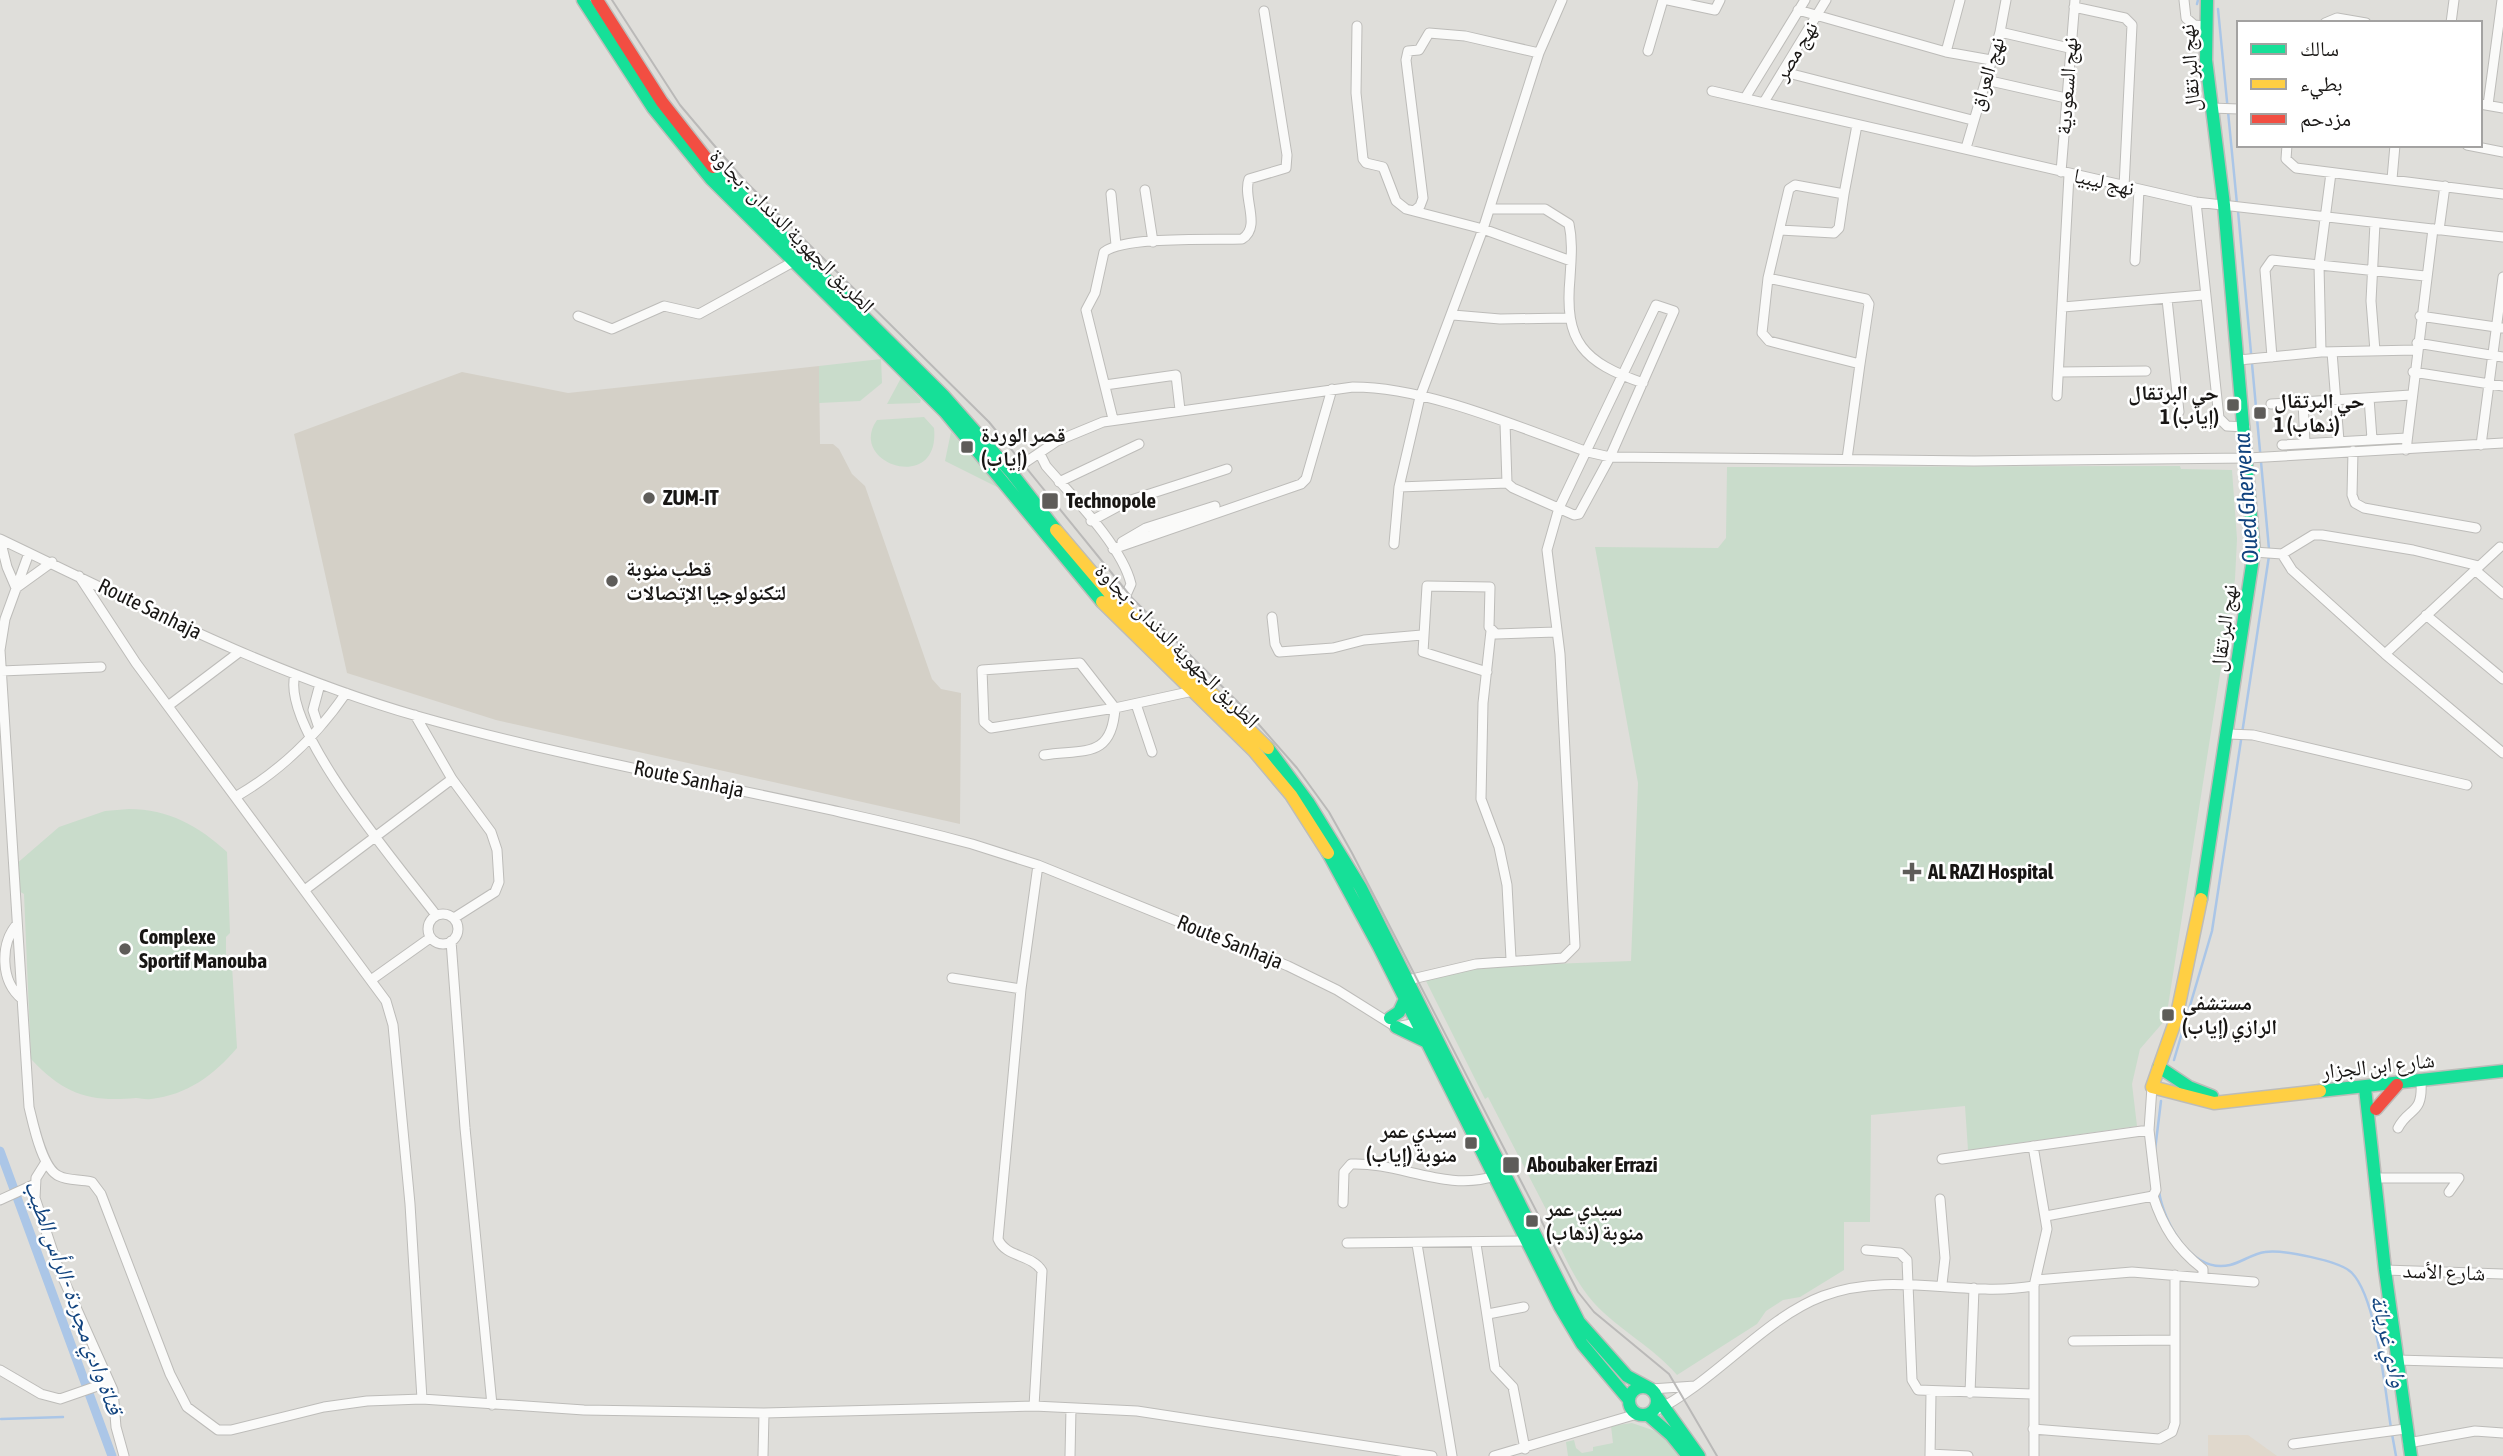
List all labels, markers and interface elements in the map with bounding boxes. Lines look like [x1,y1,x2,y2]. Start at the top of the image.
street label: نهج مصر [1768,16,1824,86]
legend [2237,21,2482,147]
street label: نهج البرتقال [2174,23,2206,113]
street label: نهج العراق [1963,34,2011,114]
street label: نهج السعودية [2051,36,2083,136]
text: سالك [2300,36,2339,60]
text: بطيء [2300,71,2343,100]
text: مزدحم [2300,106,2351,133]
street label: الطريق الجهوية الدندان - بجاوة [704,143,880,319]
street label: نهج ليبيا [2071,162,2137,202]
place label: حي البرتقال 1 (إياب) [2128,380,2219,430]
place label: حي البرتقال 1 (ذهاب) [2274,388,2365,437]
marker: حي البرتقال 1 (إياب) [2225,397,2241,413]
marker: حي البرتقال 1 (ذهاب) [2252,405,2268,421]
place label: قصر الوردة (إياب) [981,422,1066,472]
water label: Oued Gheryena [2228,432,2264,564]
marker: قصر الوردة (إياب) [959,439,975,455]
place label: ZUM-IT [663,485,720,509]
place label: Technopole [1066,488,1156,512]
marker: ZUM-IT [641,490,657,506]
marker: Technopole [1040,491,1060,511]
place label: قطب منوبة لتكنولوجيا الإتصالات [626,556,786,605]
street label: الطريق الجهوية الدندان - بجاوة [1089,558,1265,734]
street label: Route Sanhaja [95,573,206,643]
marker: قطب منوبة لتكنولوجيا الإتصالات [604,573,620,589]
street label: نهج البرتقال [2205,583,2243,673]
street label: Route Sanhaja [632,755,747,801]
place label: AL RAZI Hospital [1927,859,2054,883]
marker: AL RAZI Hospital [1902,862,1922,882]
street label: Route Sanhaja [1174,909,1287,973]
place label: Complexe Sportif Manouba [139,924,267,972]
marker: Complexe Sportif Manouba [117,941,133,957]
place label: مستشفى الرازي (إياب) [2182,990,2277,1043]
marker: مستشفى الرازي (إياب) [2160,1007,2176,1023]
street label: شارع ابن الجزار [2319,1047,2436,1085]
place label: سيدي عمر منوبة (إياب) [1366,1118,1457,1168]
marker: سيدي عمر منوبة (إياب) [1463,1135,1479,1151]
place label: Aboubaker Errazi [1526,1152,1657,1176]
marker: Aboubaker Errazi [1501,1155,1521,1175]
water label: قناة وادي مجردة - الرأس الطيب [14,1176,130,1423]
place label: سيدي عمر منوبة (ذهاب) [1545,1196,1644,1245]
marker: سيدي عمر منوبة (ذهاب) [1524,1213,1540,1229]
street label: شارع الأسد [2402,1258,2486,1286]
water label: وادي غريانة [2360,1292,2412,1391]

